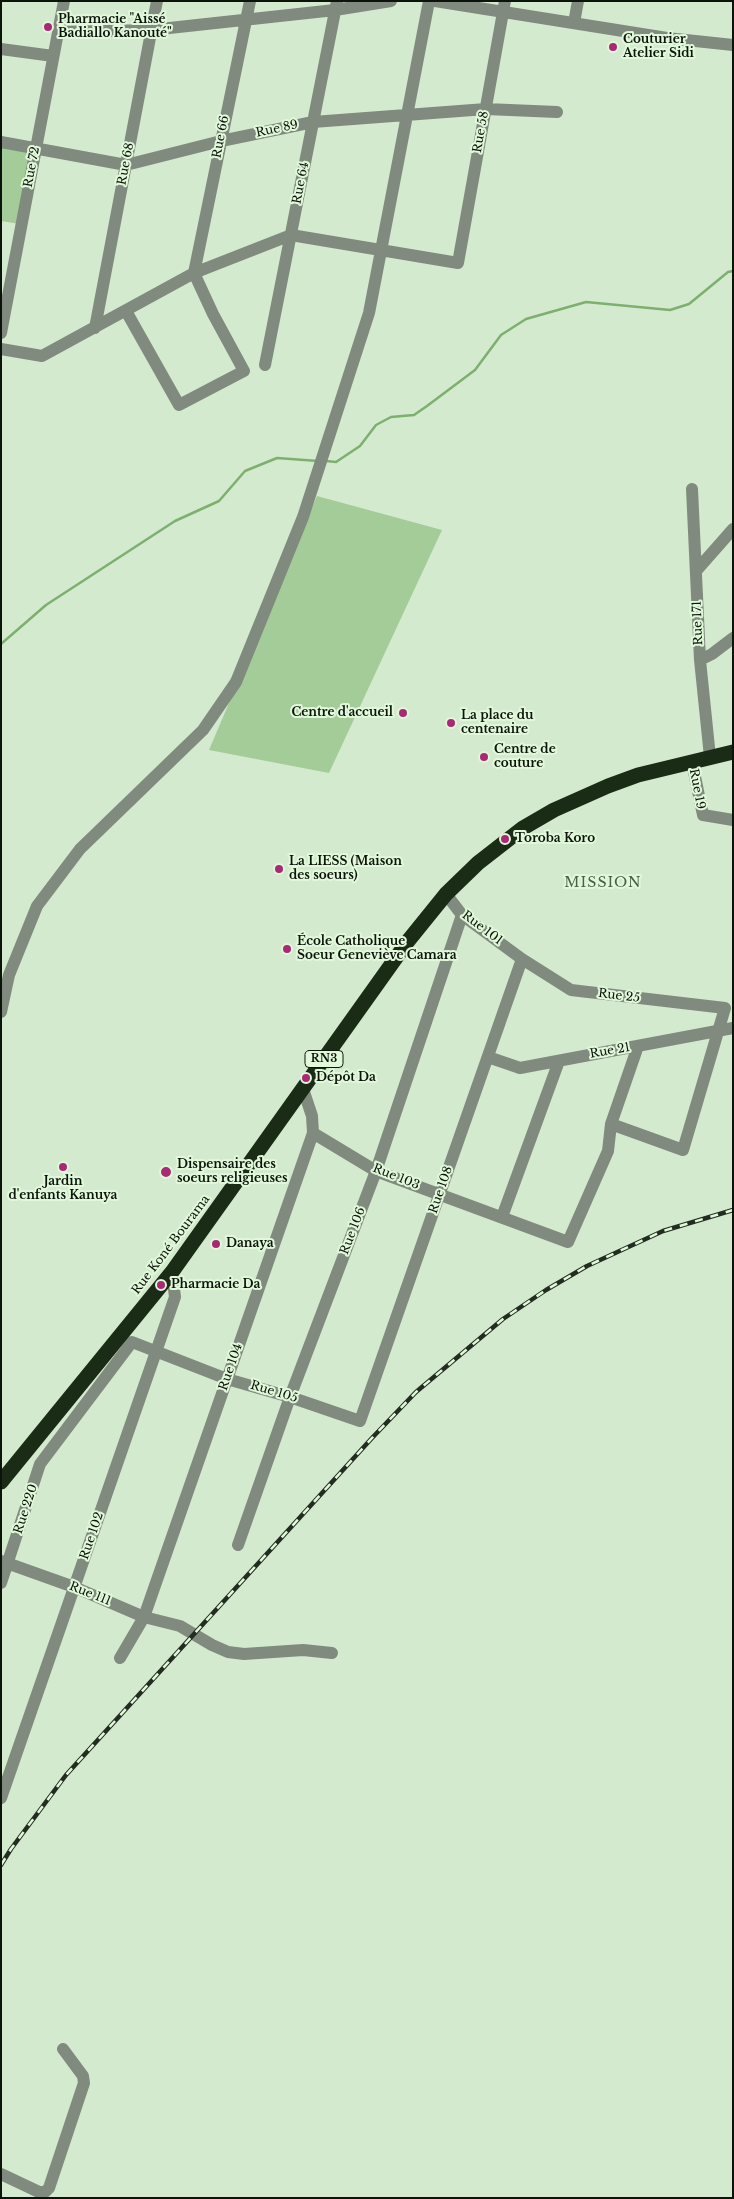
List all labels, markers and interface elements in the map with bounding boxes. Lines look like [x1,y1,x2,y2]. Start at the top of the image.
place label: Pharmacie "Aissé Badiallo Kanouté" [58,13,172,41]
marker: Pharmacie "Aissé Badiallo Kanouté" [42,21,54,33]
place label: Couturier Atelier Sidi [623,33,694,61]
marker: Couturier Atelier Sidi [607,41,619,53]
street label: Rue 58 [470,110,492,154]
street label: Rue 66 [210,114,232,160]
street label: Rue 89 [255,118,299,140]
street label: Rue 68 [115,142,137,186]
street label: Rue 72 [21,145,43,189]
street label: Rue 64 [290,161,312,205]
street label: Rue 171 [690,600,706,646]
place label: Centre d'accueil [291,706,393,720]
marker: Centre d'accueil [397,707,409,719]
place label: La place du centenaire [461,709,533,737]
marker: La place du centenaire [445,717,457,729]
place label: Centre de couture [494,743,556,771]
marker: Centre de couture [478,751,490,763]
street label: Rue 19 [686,768,708,810]
place label: Toroba Koro [515,832,595,846]
marker: Toroba Koro [499,833,511,845]
place label: La LIESS (Maison des soeurs) [289,855,402,883]
marker: La LIESS (Maison des soeurs) [273,863,285,875]
district label: MISSION [563,875,643,891]
street label: Rue 101 [459,908,505,948]
place label: École Catholique Soeur Geneviève Camara [297,935,457,963]
marker: École Catholique Soeur Geneviève Camara [281,943,293,955]
street label: Rue 25 [597,986,641,1006]
street label: Rue 21 [589,1040,631,1062]
road number: RN3 [305,1050,343,1068]
place label: Dépôt Da [316,1071,376,1085]
marker: Dépôt Da [300,1072,312,1084]
place label: Dispensaire des soeurs religieuses [177,1158,288,1186]
marker: Jardin d'enfants Kanuya [57,1161,69,1173]
street label: Rue 103 [371,1161,421,1193]
street label: Rue 108 [426,1164,456,1216]
marker: Dispensaire des soeurs religieuses [159,1165,173,1179]
place label: Jardin d'enfants Kanuya [9,1175,117,1203]
street label: Rue Koné Bourama [129,1193,213,1297]
street label: Rue 106 [337,1205,369,1257]
place label: Danaya [226,1237,274,1251]
marker: Danaya [210,1238,222,1250]
place label: Pharmacie Da [171,1278,260,1292]
marker: Pharmacie Da [155,1279,167,1291]
street label: Rue 104 [216,1342,246,1392]
street label: Rue 105 [249,1378,299,1406]
street label: Rue 220 [11,1482,41,1536]
street label: Rue 102 [77,1510,107,1562]
street label: Rue 111 [67,1579,113,1609]

